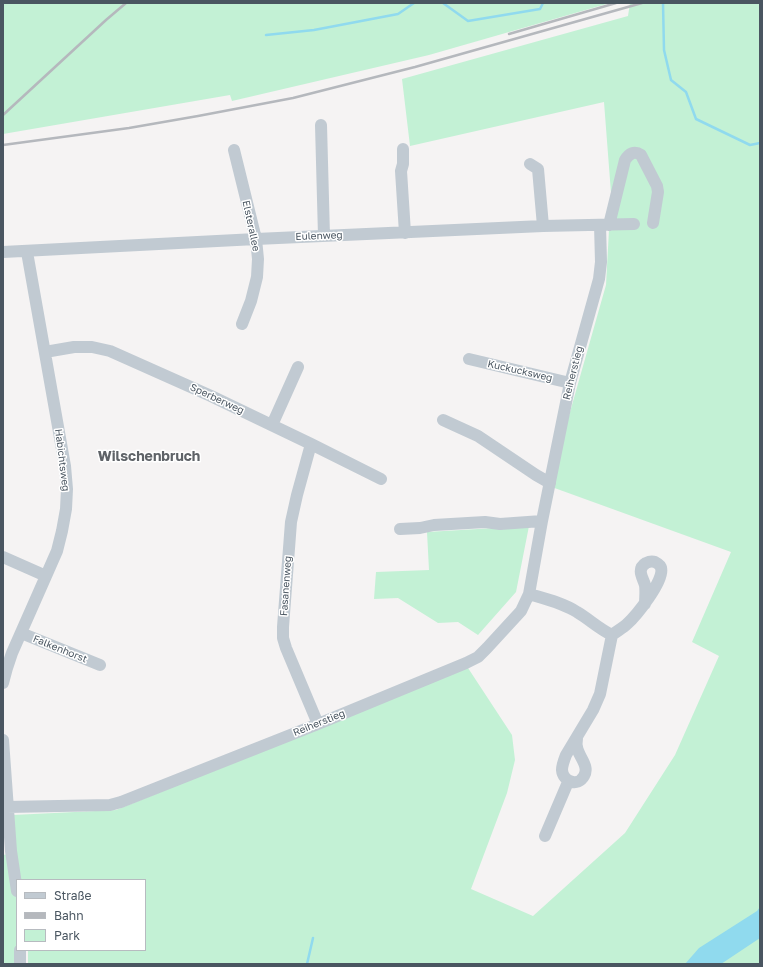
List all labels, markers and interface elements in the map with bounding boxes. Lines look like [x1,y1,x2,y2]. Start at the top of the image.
street label: Elsterallee [240,199,262,253]
street label: Eulenweg [295,229,343,243]
street label: Reiherstieg [561,345,585,401]
street label: Kuckucksweg [486,358,554,384]
street label: Sperberweg [188,381,246,417]
street label: Habichtsweg [52,428,72,492]
district label: Wilschenbruch [98,449,200,465]
street label: Fasanenweg [278,556,294,616]
street label: Falkenhorst [31,633,89,665]
street label: Reiherstieg [291,707,347,739]
legend [16,879,146,951]
text: Straße [54,888,92,903]
text: Bahn [54,908,84,923]
text: Park [54,928,80,943]

